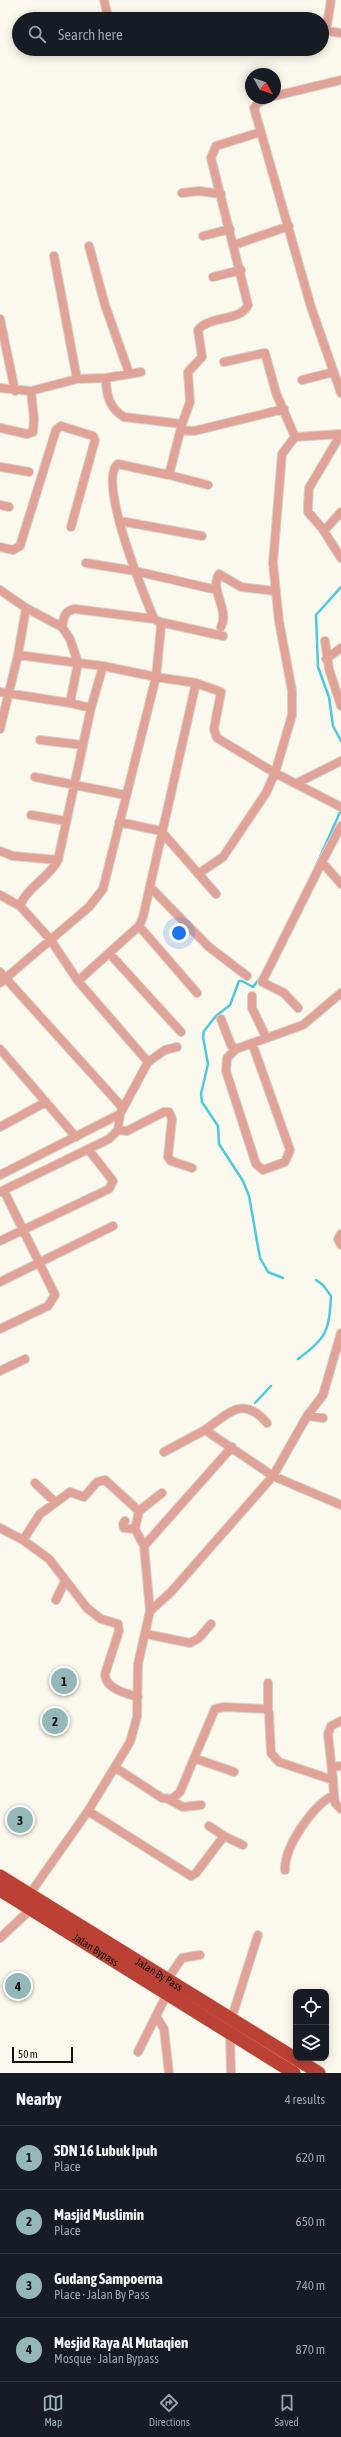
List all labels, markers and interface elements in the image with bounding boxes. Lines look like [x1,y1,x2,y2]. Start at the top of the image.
search box [12,12,329,56]
icon: search [26,23,48,45]
text: Search here [58,26,123,43]
north arrow [245,68,281,104]
your location [169,923,189,943]
pin: 1 [51,1666,77,1696]
pin: 2 [42,1706,68,1736]
pin: 3 [7,1805,33,1835]
street label: Jalan Bypass [71,1931,121,1968]
street label: Jalan By Pass [133,1955,185,1993]
pin: 4 [5,1971,31,2001]
map controls [293,1989,329,2061]
button: locate [293,1989,329,2025]
button: layers [293,2025,329,2061]
scale bar [12,2045,73,2064]
text: 50 m [18,2048,38,2060]
text: Nearby [16,2089,62,2109]
text: 4 results [285,2092,325,2107]
text: SDN 16 Lubuk Ipuh [54,2142,157,2159]
text: 1 [26,2150,32,2165]
text: 620 m [296,2150,325,2165]
text: Place [54,2159,81,2174]
text: Masjid Muslimin [54,2206,144,2223]
text: 2 [26,2214,32,2229]
text: 650 m [296,2214,325,2229]
text: Place [54,2223,81,2238]
text: Gudang Sampoerna [54,2270,163,2287]
text: 3 [26,2278,32,2293]
text: 740 m [296,2278,325,2293]
text: Place · Jalan By Pass [54,2287,149,2302]
text: Mesjid Raya Al Mutaqien [54,2334,188,2351]
text: 4 [26,2342,32,2357]
text: 870 m [296,2342,325,2357]
text: Mosque · Jalan Bypass [54,2351,159,2366]
tab: Map [42,2392,64,2428]
tab: Directions [149,2392,190,2428]
tab: Saved [274,2392,299,2428]

